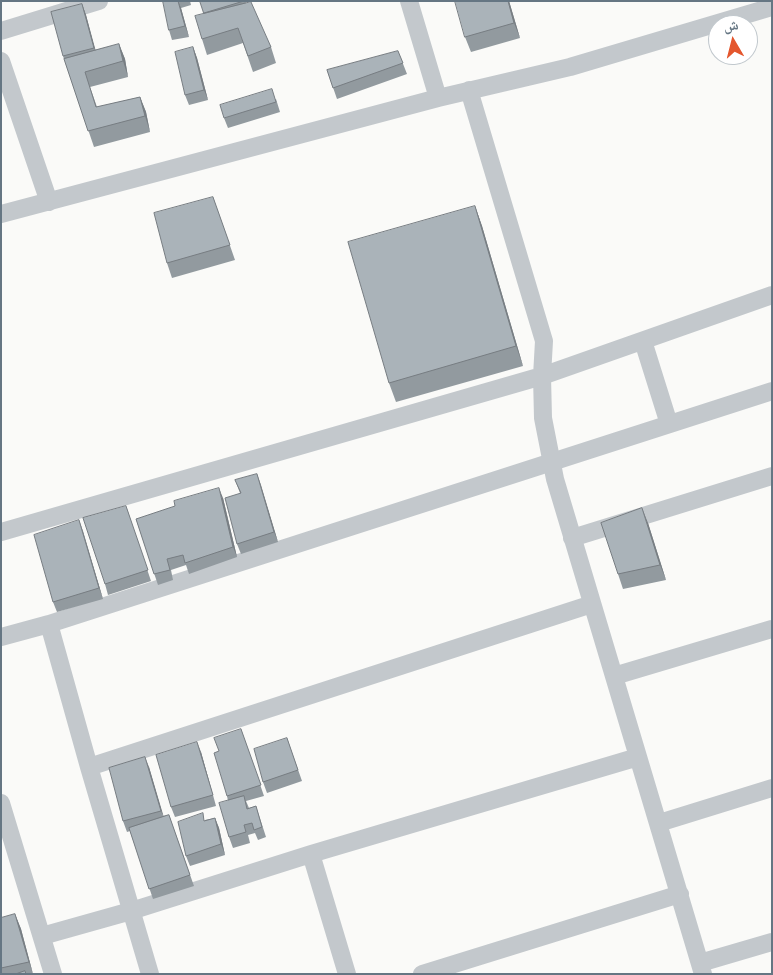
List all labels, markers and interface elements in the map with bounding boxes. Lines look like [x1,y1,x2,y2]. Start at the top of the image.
north arrow [708,15,758,65]
text: ش [722,15,740,37]

